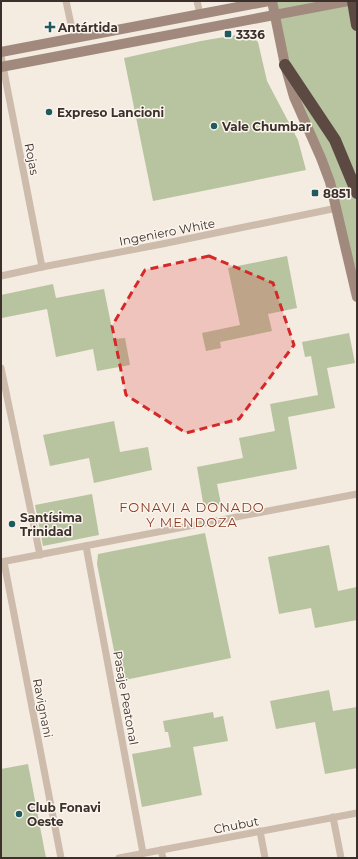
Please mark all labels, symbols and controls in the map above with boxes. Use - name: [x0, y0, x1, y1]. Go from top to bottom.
- place label: Antártida: [57, 20, 118, 35]
- marker: Antártida: [45, 22, 55, 32]
- place label: 3336: [235, 27, 265, 42]
- marker: 3336: [223, 29, 233, 39]
- place label: Expreso Lancioni: [57, 105, 164, 120]
- marker: Expreso Lancioni: [44, 107, 54, 117]
- place label: Vale Chumbar: [221, 119, 311, 134]
- marker: Vale Chumbar: [209, 121, 219, 131]
- street label: Rojas: [22, 142, 42, 176]
- place label: 8851: [323, 186, 351, 201]
- marker: 8851: [310, 188, 320, 198]
- street label: Ingeniero White: [118, 215, 216, 249]
- district label: FONAVI A DONADO Y MENDOZA: [119, 499, 265, 530]
- place label: Santísima Trinidad: [20, 510, 82, 539]
- marker: Santísima Trinidad: [7, 519, 17, 529]
- street label: Pasaje Peatonal: [110, 650, 142, 746]
- street label: Ravignani: [30, 677, 56, 739]
- place label: Club Fonavi Oeste: [27, 800, 101, 829]
- marker: Club Fonavi Oeste: [14, 809, 24, 819]
- street label: Chubut: [212, 813, 260, 837]

